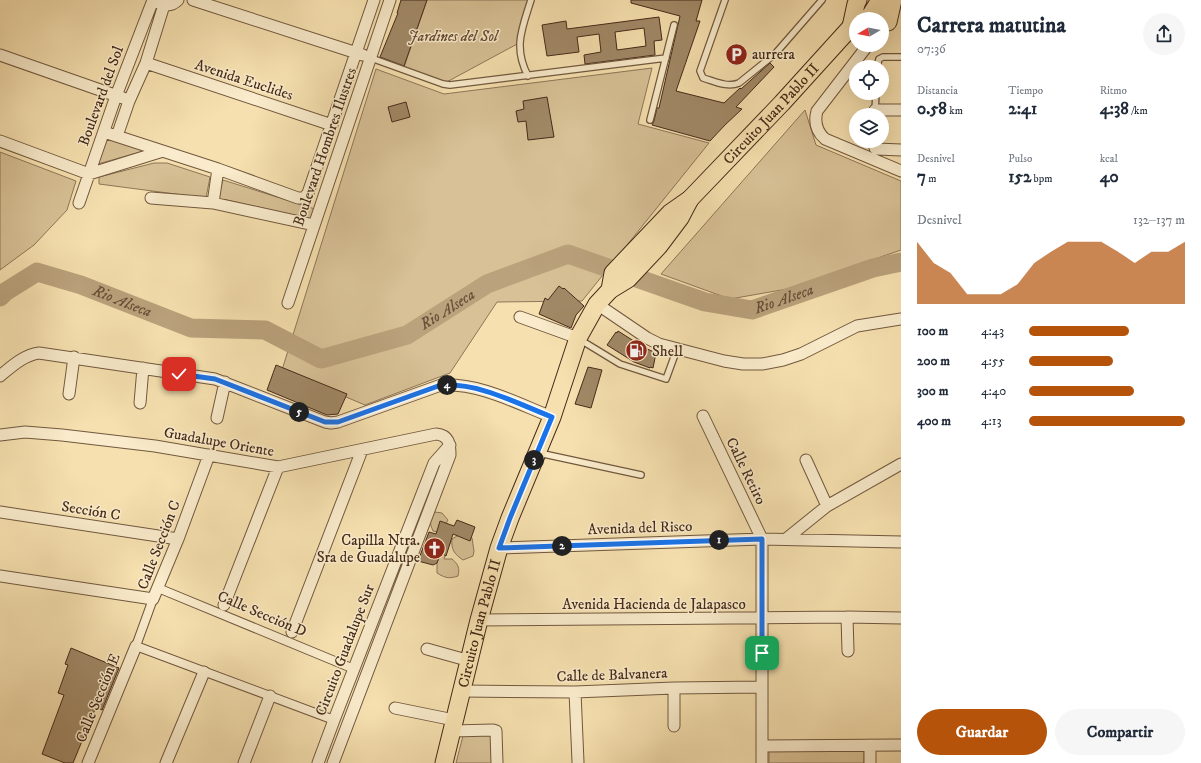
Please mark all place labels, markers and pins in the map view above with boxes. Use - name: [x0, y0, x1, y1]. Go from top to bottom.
- parking icon: aurrera: [723, 41, 749, 67]
- place label: aurrera: [752, 45, 796, 64]
- fuel station icon: Shell: [623, 338, 649, 364]
- place label: Shell: [652, 342, 683, 361]
- pin: [162, 357, 196, 391]
- pin: 4: [437, 375, 457, 395]
- pin: 5: [289, 402, 309, 422]
- pin: 3: [524, 450, 544, 470]
- pin: 1: [709, 530, 729, 550]
- place label: Capilla Ntra. Sra de Guadalupe: [317, 531, 420, 567]
- church icon: Capilla Ntra. Sra de Guadalupe: [422, 536, 448, 562]
- pin: 2: [552, 536, 572, 556]
- pin: [745, 636, 779, 670]

